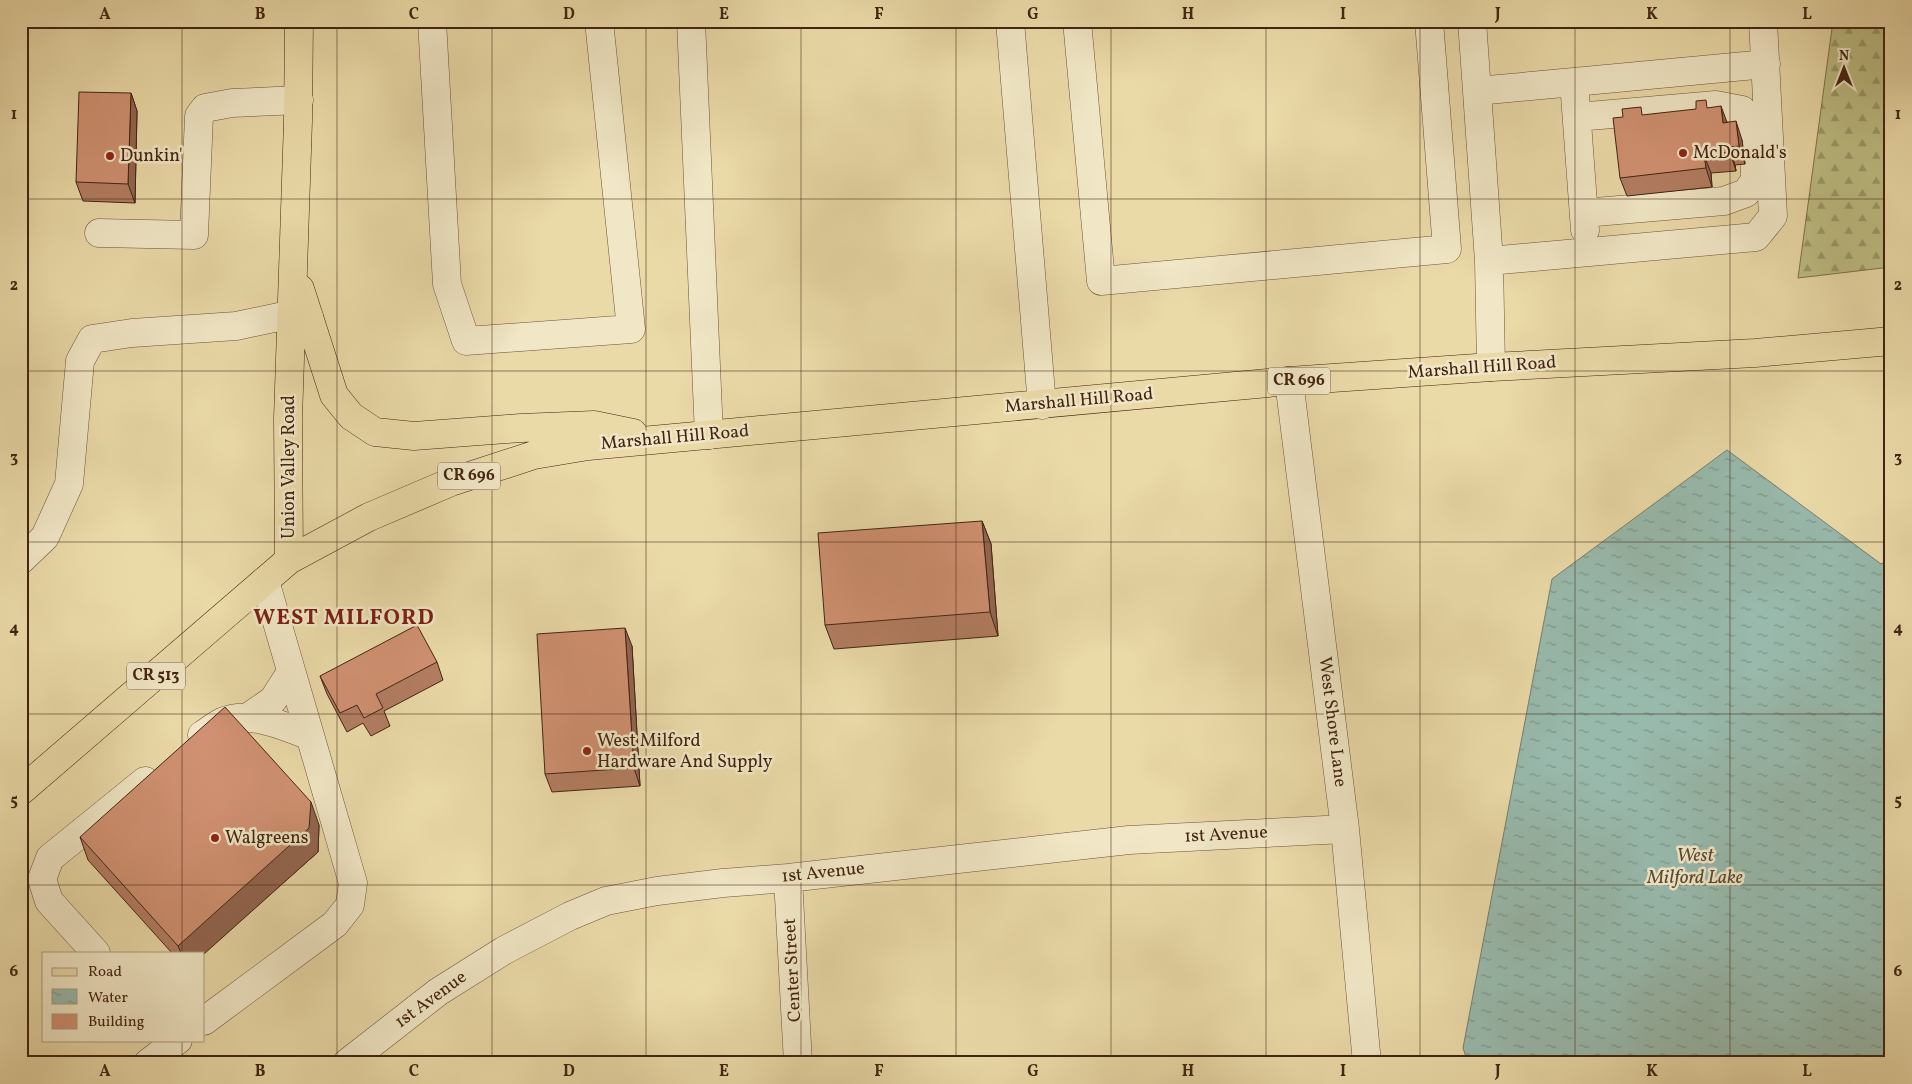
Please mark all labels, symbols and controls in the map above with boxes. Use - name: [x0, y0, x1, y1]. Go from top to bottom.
- text: A: [99, 4, 111, 26]
- text: B: [255, 4, 266, 26]
- text: C: [409, 4, 419, 26]
- text: D: [563, 4, 575, 26]
- text: E: [719, 4, 729, 26]
- text: F: [874, 4, 884, 26]
- text: G: [1027, 4, 1039, 26]
- text: H: [1182, 4, 1194, 26]
- text: I: [1340, 4, 1346, 26]
- text: J: [1494, 4, 1501, 26]
- text: K: [1646, 4, 1658, 26]
- text: L: [1802, 4, 1812, 26]
- north arrow: [1820, 42, 1870, 92]
- text: N: [1839, 47, 1849, 66]
- text: 1: [11, 104, 17, 126]
- text: 1: [1895, 104, 1901, 126]
- place label: McDonald's: [1693, 141, 1787, 166]
- place label: Dunkin': [120, 144, 183, 169]
- marker: McDonald's: [1677, 147, 1689, 159]
- marker: Dunkin': [104, 150, 116, 162]
- text: 2: [10, 275, 18, 297]
- text: 2: [1894, 275, 1902, 297]
- street label: Marshall Hill Road: [1407, 350, 1557, 386]
- road number: CR 696: [1268, 368, 1330, 394]
- street label: Marshall Hill Road: [1004, 382, 1154, 420]
- street label: Union Valley Road: [277, 395, 302, 539]
- street label: Marshall Hill Road: [600, 419, 750, 457]
- text: 3: [10, 447, 18, 469]
- text: 3: [1894, 447, 1902, 469]
- road number: CR 696: [438, 462, 500, 490]
- district label: WEST MILFORD: [253, 603, 435, 634]
- text: 4: [9, 618, 19, 640]
- text: 4: [1893, 618, 1903, 640]
- street label: West Shore Lane: [1312, 655, 1352, 789]
- road number: CR 513: [127, 662, 185, 689]
- place label: West Milford Hardware And Supply: [597, 729, 773, 775]
- marker: West Milford Hardware And Supply: [581, 745, 593, 757]
- text: 5: [10, 790, 18, 812]
- text: 5: [1894, 790, 1902, 812]
- street label: 1st Avenue: [1184, 820, 1268, 850]
- place label: Walgreens: [225, 826, 308, 851]
- marker: Walgreens: [209, 832, 221, 844]
- water label: West Milford Lake: [1646, 843, 1743, 891]
- street label: 1st Avenue: [780, 856, 866, 890]
- street label: Center Street: [778, 917, 808, 1023]
- legend: [42, 952, 205, 1042]
- text: 6: [10, 961, 19, 983]
- text: 6: [1894, 961, 1903, 983]
- text: Road: [88, 962, 122, 983]
- street label: 1st Avenue: [390, 965, 472, 1035]
- text: Water: [88, 988, 128, 1009]
- text: Building: [88, 1012, 145, 1033]
- text: A: [99, 1061, 111, 1083]
- text: B: [255, 1061, 266, 1083]
- text: C: [409, 1061, 419, 1083]
- text: D: [563, 1061, 575, 1083]
- text: E: [719, 1061, 729, 1083]
- text: F: [874, 1061, 884, 1083]
- text: G: [1027, 1061, 1039, 1083]
- text: H: [1182, 1061, 1194, 1083]
- text: I: [1340, 1061, 1346, 1083]
- text: J: [1494, 1061, 1501, 1083]
- text: K: [1646, 1061, 1658, 1083]
- text: L: [1802, 1061, 1812, 1083]

